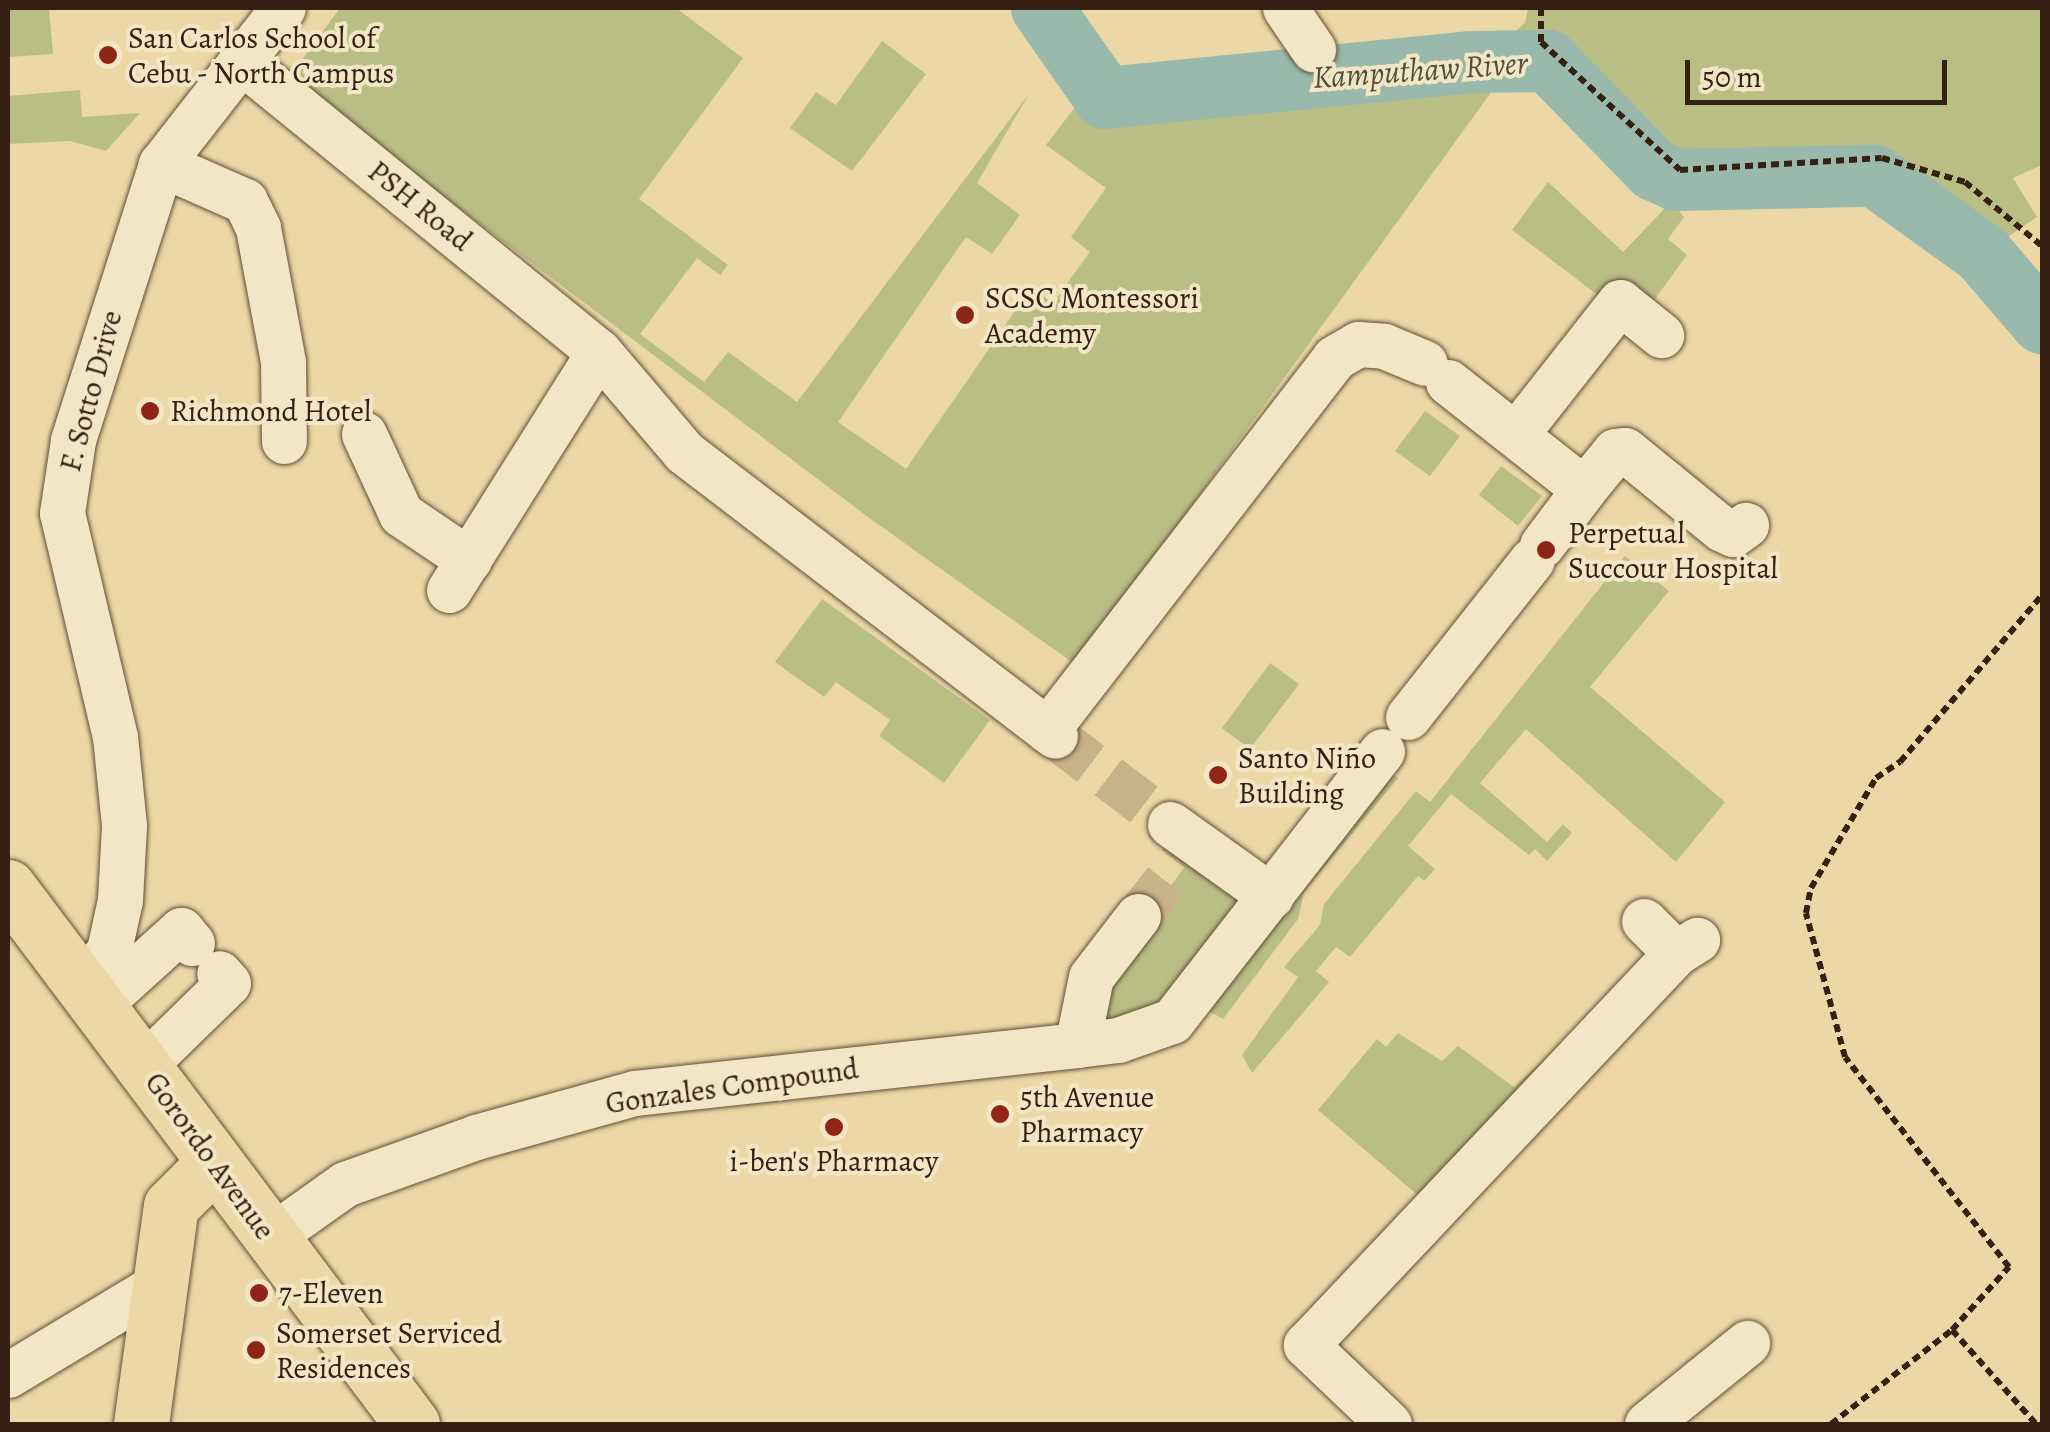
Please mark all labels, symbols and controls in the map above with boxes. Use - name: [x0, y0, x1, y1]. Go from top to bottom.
- place label: San Carlos School of Cebu - North Campus: [128, 20, 395, 90]
- scale bar: [1690, 40, 1952, 102]
- water label: Kamputhaw River: [1311, 43, 1529, 97]
- marker: San Carlos School of Cebu - North Campus: [97, 44, 119, 66]
- text: 50 m: [1702, 57, 1762, 97]
- street label: PSH Road: [361, 153, 479, 259]
- place label: SCSC Montessori Academy: [985, 280, 1199, 350]
- marker: SCSC Montessori Academy: [954, 304, 976, 326]
- street label: F. Sotto Drive: [52, 306, 130, 476]
- place label: Richmond Hotel: [170, 393, 371, 429]
- marker: Richmond Hotel: [139, 400, 161, 422]
- place label: Perpetual Succour Hospital: [1568, 515, 1778, 586]
- marker: Perpetual Succour Hospital: [1533, 537, 1559, 563]
- place label: Santo Niño Building: [1238, 740, 1376, 810]
- marker: Santo Niño Building: [1207, 764, 1229, 786]
- street label: Gonzales Compound: [603, 1050, 861, 1122]
- street label: Gorordo Avenue: [137, 1065, 283, 1247]
- place label: 5th Avenue Pharmacy: [1020, 1079, 1154, 1150]
- marker: 5th Avenue Pharmacy: [989, 1103, 1011, 1125]
- marker: i-ben's Pharmacy: [823, 1116, 845, 1138]
- place label: i-ben's Pharmacy: [730, 1143, 938, 1179]
- place label: 7-Eleven: [279, 1275, 383, 1311]
- marker: 7-Eleven: [248, 1282, 270, 1304]
- place label: Somerset Serviced Residences: [276, 1315, 502, 1386]
- marker: Somerset Serviced Residences: [245, 1339, 267, 1361]

